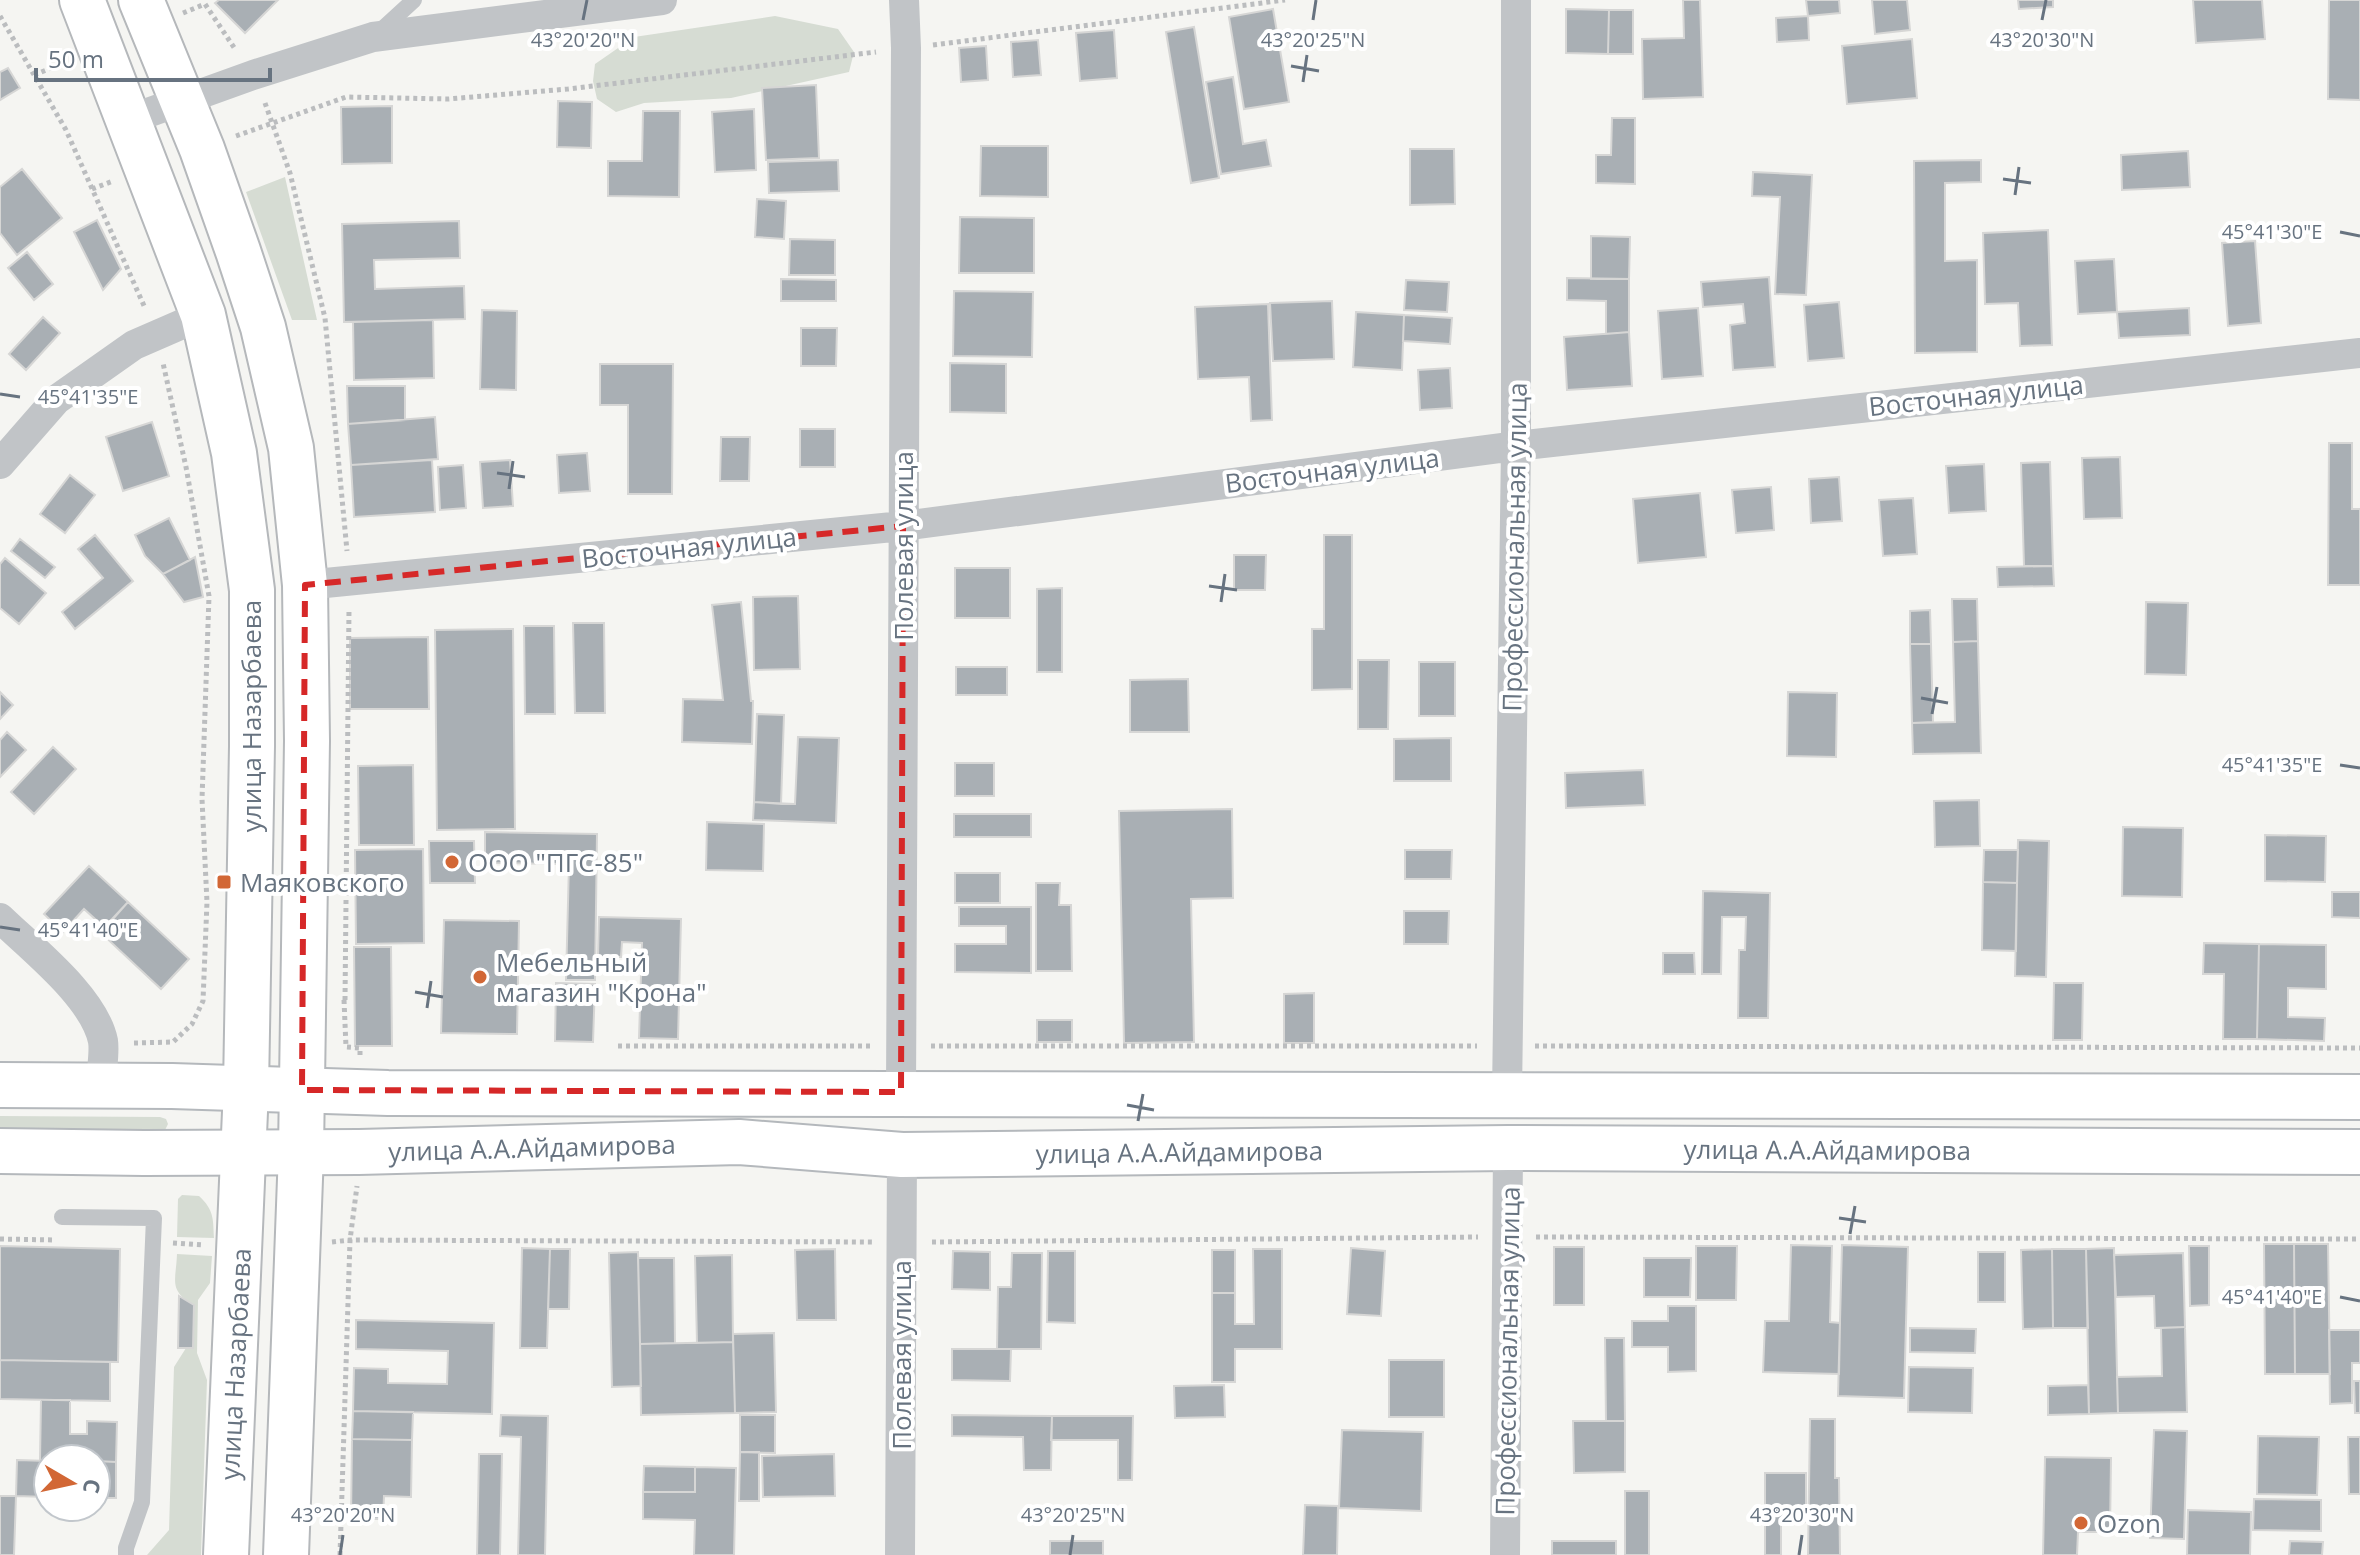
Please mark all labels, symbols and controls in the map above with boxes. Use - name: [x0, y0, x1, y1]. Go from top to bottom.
- text: 43°20'20"N: [531, 26, 635, 53]
- text: 43°20'25"N: [1261, 26, 1365, 53]
- text: 43°20'30"N: [1990, 26, 2094, 53]
- scale bar: [36, 32, 270, 82]
- text: 50 m: [48, 42, 104, 75]
- text: 45°41'30"E: [2222, 218, 2322, 245]
- street label: Восточная улица: [1867, 366, 2085, 424]
- street label: Профессиональная улица: [1493, 382, 1535, 712]
- text: 45°41'35"E: [38, 383, 138, 410]
- street label: Восточная улица: [1223, 439, 1441, 501]
- street label: Полевая улица: [885, 451, 921, 641]
- street label: Восточная улица: [580, 518, 798, 576]
- street label: улица Назарбаева: [233, 600, 269, 832]
- text: 45°41'35"E: [2222, 751, 2322, 778]
- place label: ООО "ПГС-85": [468, 844, 643, 880]
- marker: ООО "ПГС-85": [443, 853, 461, 871]
- place label: Маяковского: [240, 864, 405, 900]
- marker: Маяковского: [215, 873, 233, 891]
- text: 45°41'40"E: [38, 916, 138, 943]
- place label: Мебельный магазин "Крона": [496, 944, 707, 1010]
- marker: Мебельный магазин "Крона": [471, 968, 489, 986]
- street label: улица А.А.Айдамирова: [388, 1126, 676, 1169]
- street label: улица А.А.Айдамирова: [1683, 1131, 1971, 1168]
- street label: улица А.А.Айдамирова: [1035, 1132, 1323, 1171]
- street label: Профессиональная улица: [1486, 1186, 1528, 1516]
- street label: улица Назарбаева: [211, 1247, 259, 1481]
- street label: Полевая улица: [883, 1260, 919, 1450]
- text: 45°41'40"E: [2222, 1283, 2322, 1310]
- north arrow: [32, 1443, 112, 1523]
- text: С: [77, 1477, 109, 1496]
- text: 43°20'20"N: [291, 1501, 395, 1528]
- text: 43°20'25"N: [1021, 1501, 1125, 1528]
- text: 43°20'30"N: [1750, 1501, 1854, 1528]
- place label: Ozon: [2097, 1505, 2161, 1541]
- marker: Ozon: [2072, 1514, 2090, 1532]

